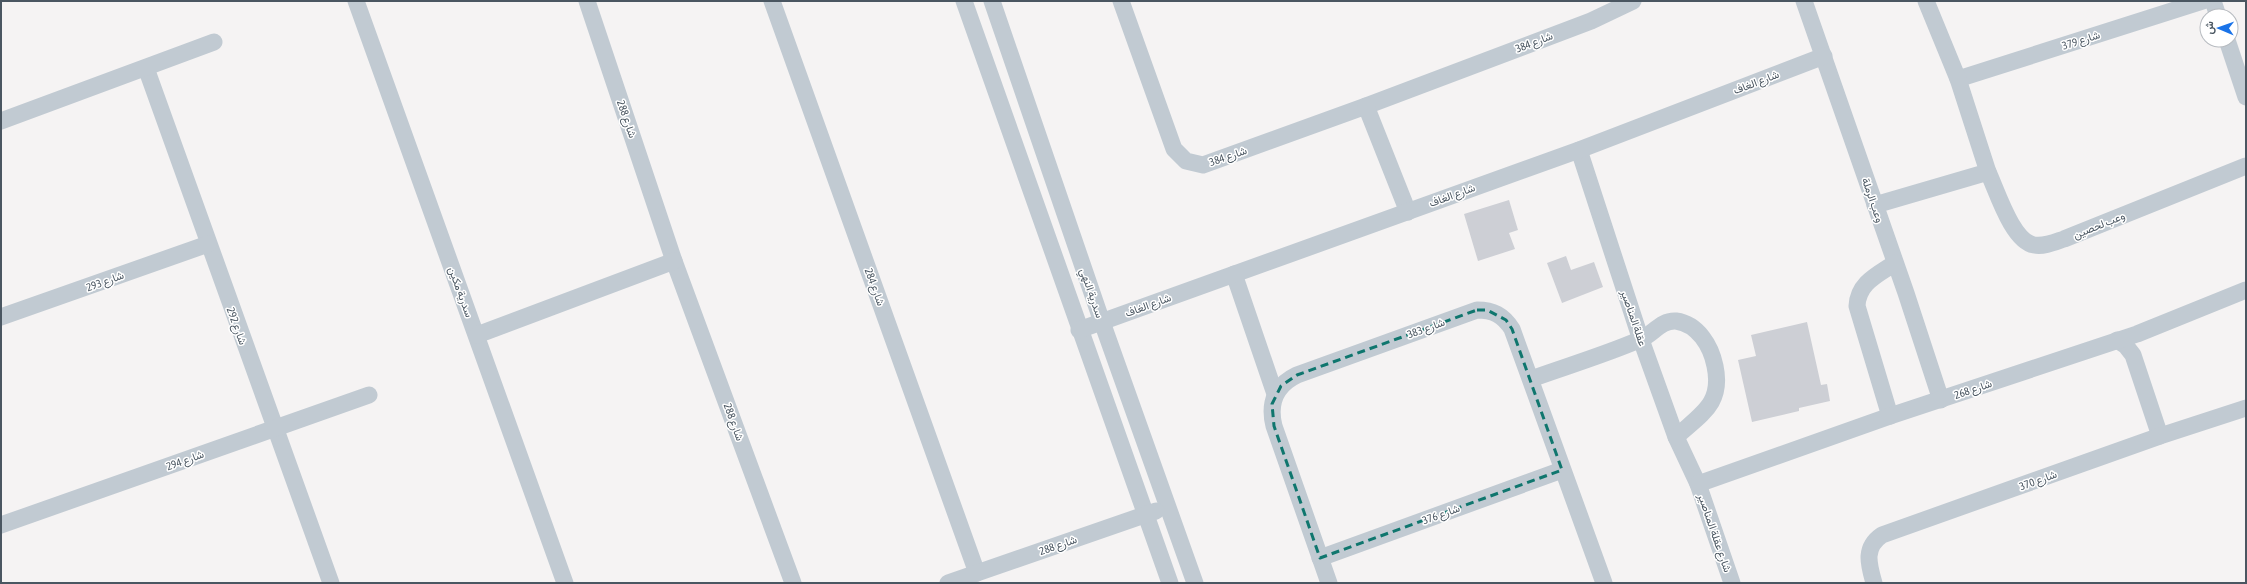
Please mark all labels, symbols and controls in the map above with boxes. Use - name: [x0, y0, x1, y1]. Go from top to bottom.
- north arrow: [2199, 8, 2239, 48]
- text: ش: [2203, 21, 2216, 35]
- street label: شارع 379: [2061, 28, 2102, 54]
- street label: شارع 384: [1514, 29, 1555, 56]
- street label: شارع الغاف: [1731, 68, 1782, 98]
- street label: شارع 288: [613, 99, 639, 140]
- street label: شارع 384: [1208, 144, 1249, 170]
- street label: وعب الرملة: [1859, 176, 1886, 224]
- street label: شارع الغاف: [1427, 181, 1478, 211]
- street label: وعب لحصين: [2071, 209, 2127, 242]
- street label: سدرية مكين: [445, 265, 476, 319]
- street label: شارع 284: [861, 267, 887, 308]
- street label: سدرية النهي: [1074, 267, 1106, 321]
- street label: شارع 293: [85, 269, 126, 295]
- street label: عقلة المناصير: [1618, 288, 1649, 348]
- street label: شارع الغاف: [1123, 291, 1174, 321]
- street label: شارع 292: [223, 306, 249, 347]
- street label: شارع 383: [1406, 316, 1447, 342]
- street label: شارع 268: [1953, 377, 1994, 403]
- street label: شارع 288: [720, 402, 746, 443]
- street label: شارع 294: [165, 448, 206, 474]
- street label: شارع 370: [2018, 468, 2059, 494]
- street label: شارع عقلة المناصير: [1694, 491, 1734, 575]
- street label: شارع 376: [1421, 502, 1462, 528]
- street label: شارع 288: [1038, 533, 1079, 559]

